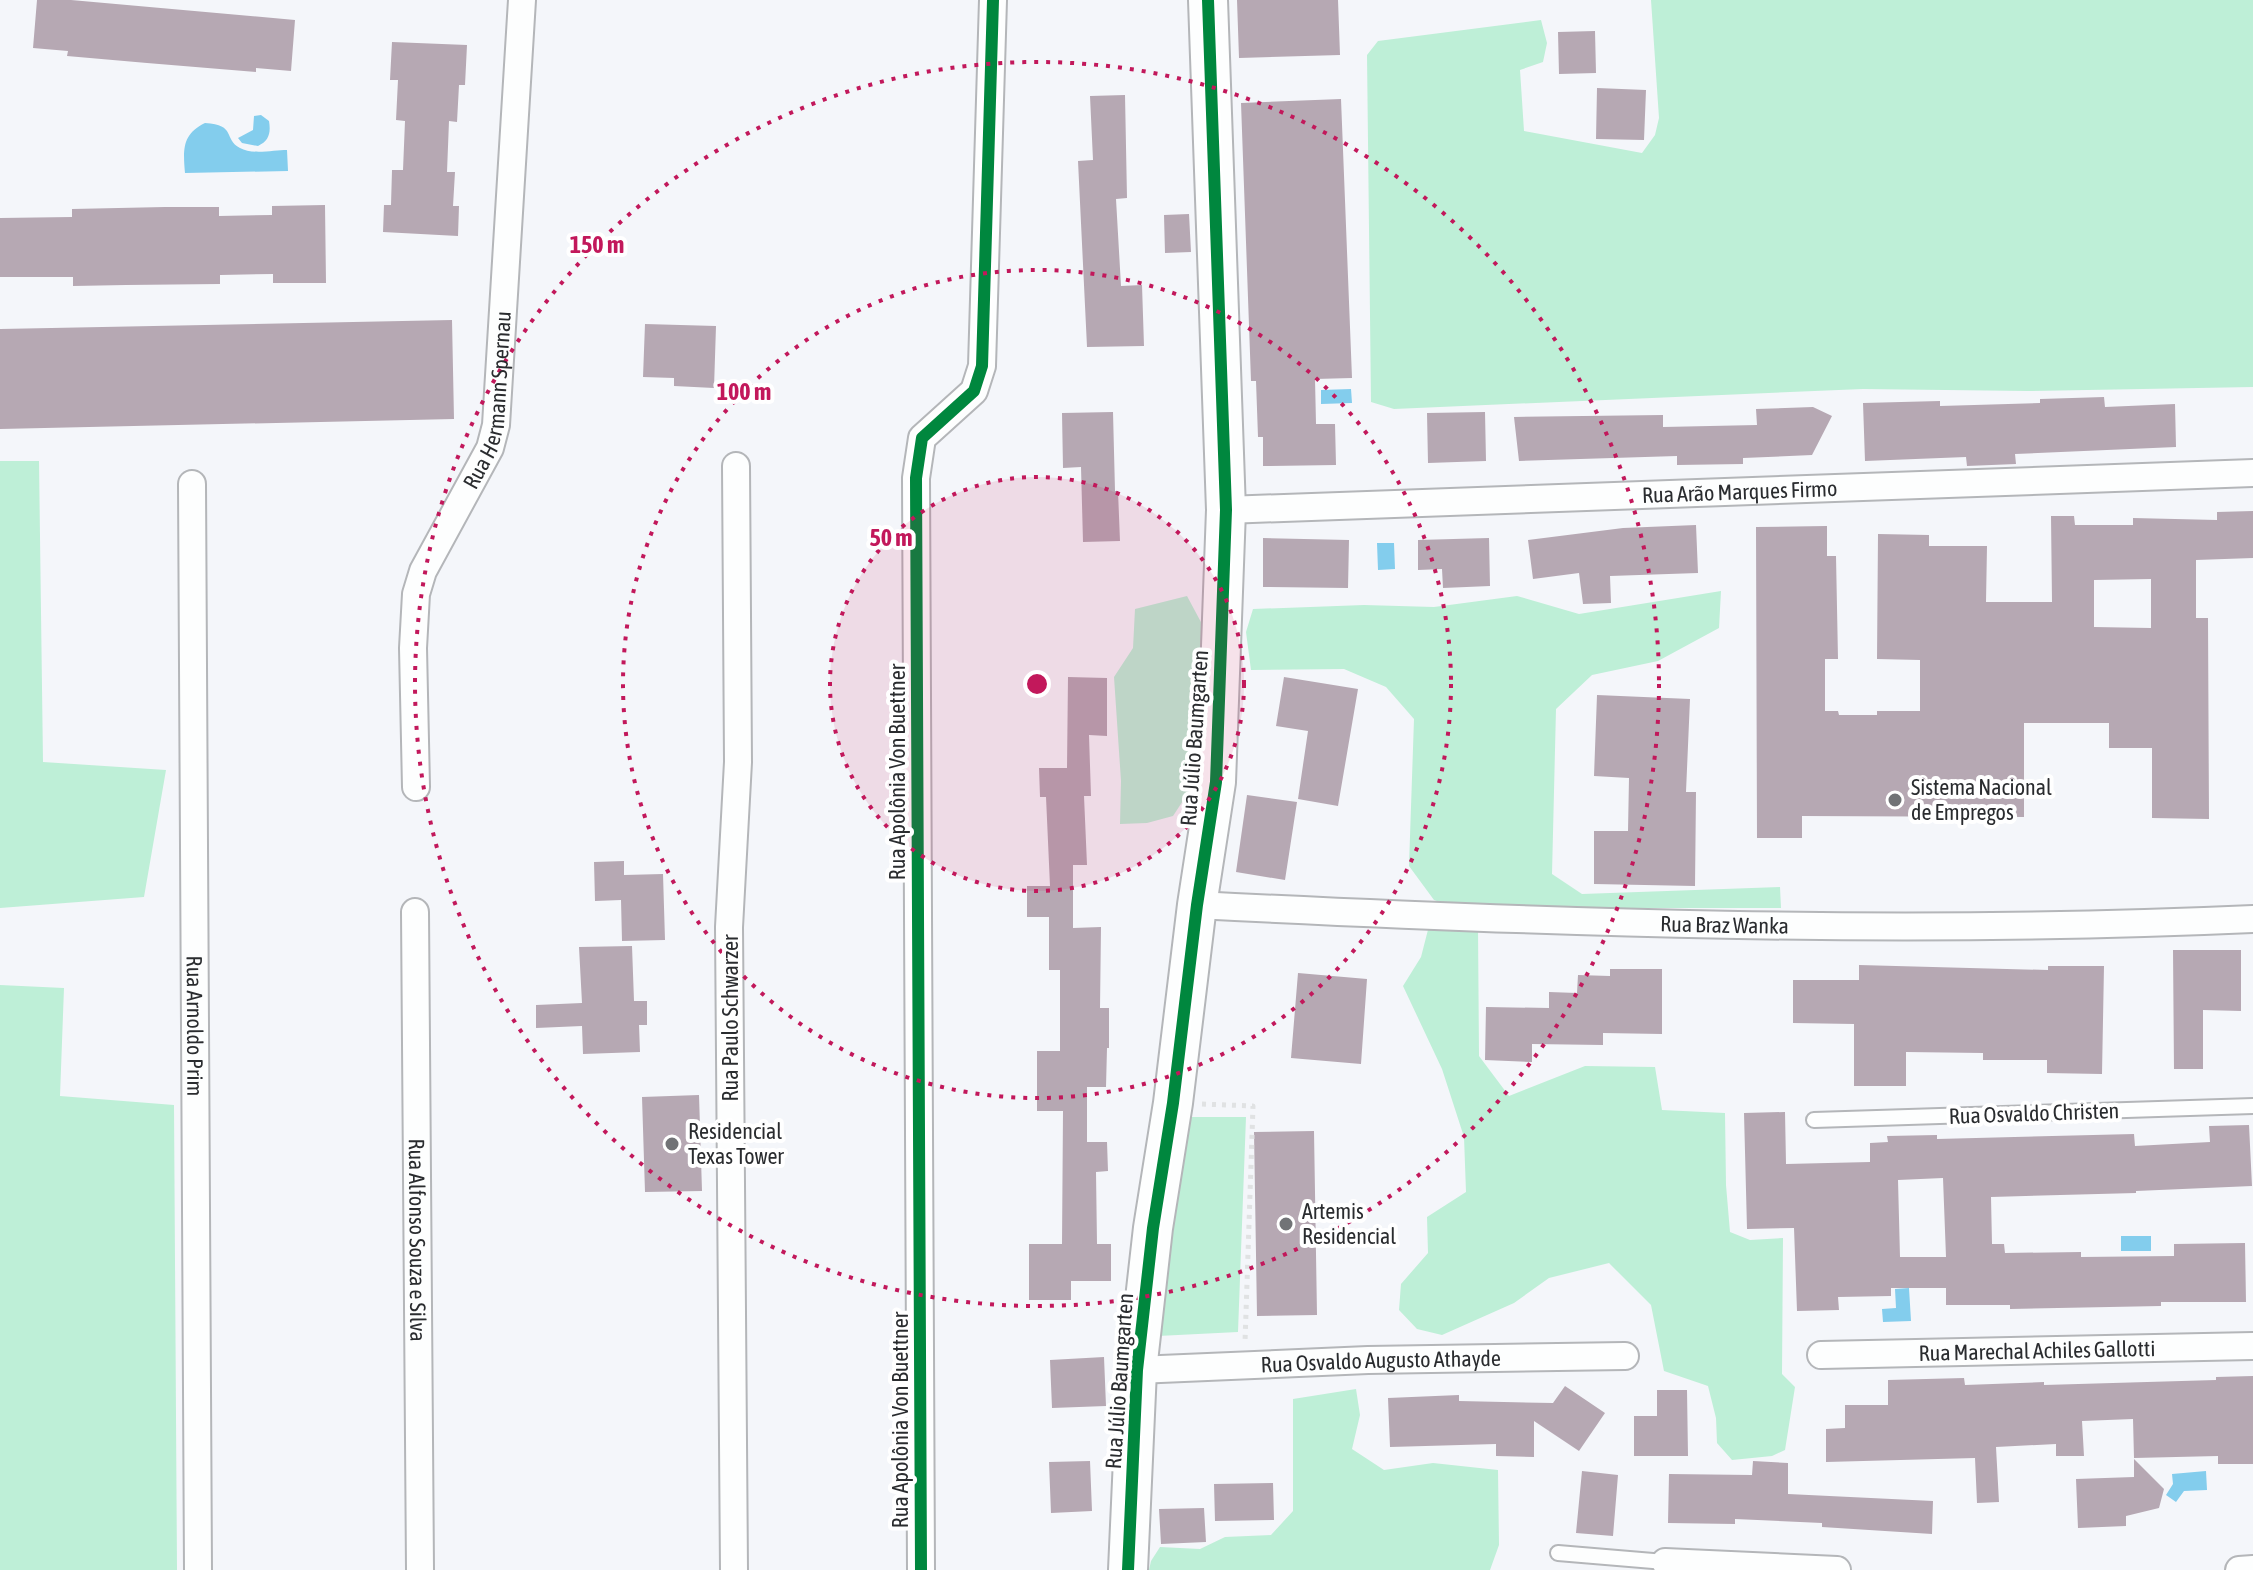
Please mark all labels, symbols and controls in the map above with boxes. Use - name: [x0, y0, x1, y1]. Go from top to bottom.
- text: 150 m: [570, 231, 624, 258]
- street label: Rua Hermann Spernau: [457, 310, 516, 493]
- text: 100 m: [717, 378, 771, 405]
- street label: Rua Arão Marques Firmo: [1642, 475, 1838, 508]
- text: 50 m: [869, 524, 913, 551]
- street label: Rua Júlio Baumgarten: [1175, 649, 1213, 827]
- street label: Rua Apolônia Von Buettner: [884, 663, 910, 880]
- centre of rings: [1023, 670, 1051, 698]
- place label: Sistema Nacional de Empregos: [1911, 774, 2052, 825]
- marker: Sistema Nacional de Empregos: [1886, 791, 1904, 809]
- street label: Rua Braz Wanka: [1660, 910, 1789, 939]
- street label: Rua Paulo Schwarzer: [717, 934, 743, 1101]
- street label: Rua Arnoldo Prim: [182, 956, 208, 1096]
- street label: Rua Osvaldo Christen: [1948, 1097, 2120, 1129]
- place label: Residencial Texas Tower: [688, 1118, 784, 1169]
- marker: Residencial Texas Tower: [663, 1135, 681, 1153]
- street label: Rua Alfonso Souza e Silva: [404, 1138, 431, 1342]
- place label: Artemis Residencial: [1302, 1198, 1396, 1249]
- marker: Artemis Residencial: [1277, 1215, 1295, 1233]
- street label: Rua Júlio Baumgarten: [1100, 1292, 1138, 1470]
- street label: Rua Apolônia Von Buettner: [887, 1311, 913, 1528]
- street label: Rua Marechal Achiles Gallotti: [1918, 1335, 2156, 1366]
- street label: Rua Osvaldo Augusto Athayde: [1260, 1345, 1501, 1378]

